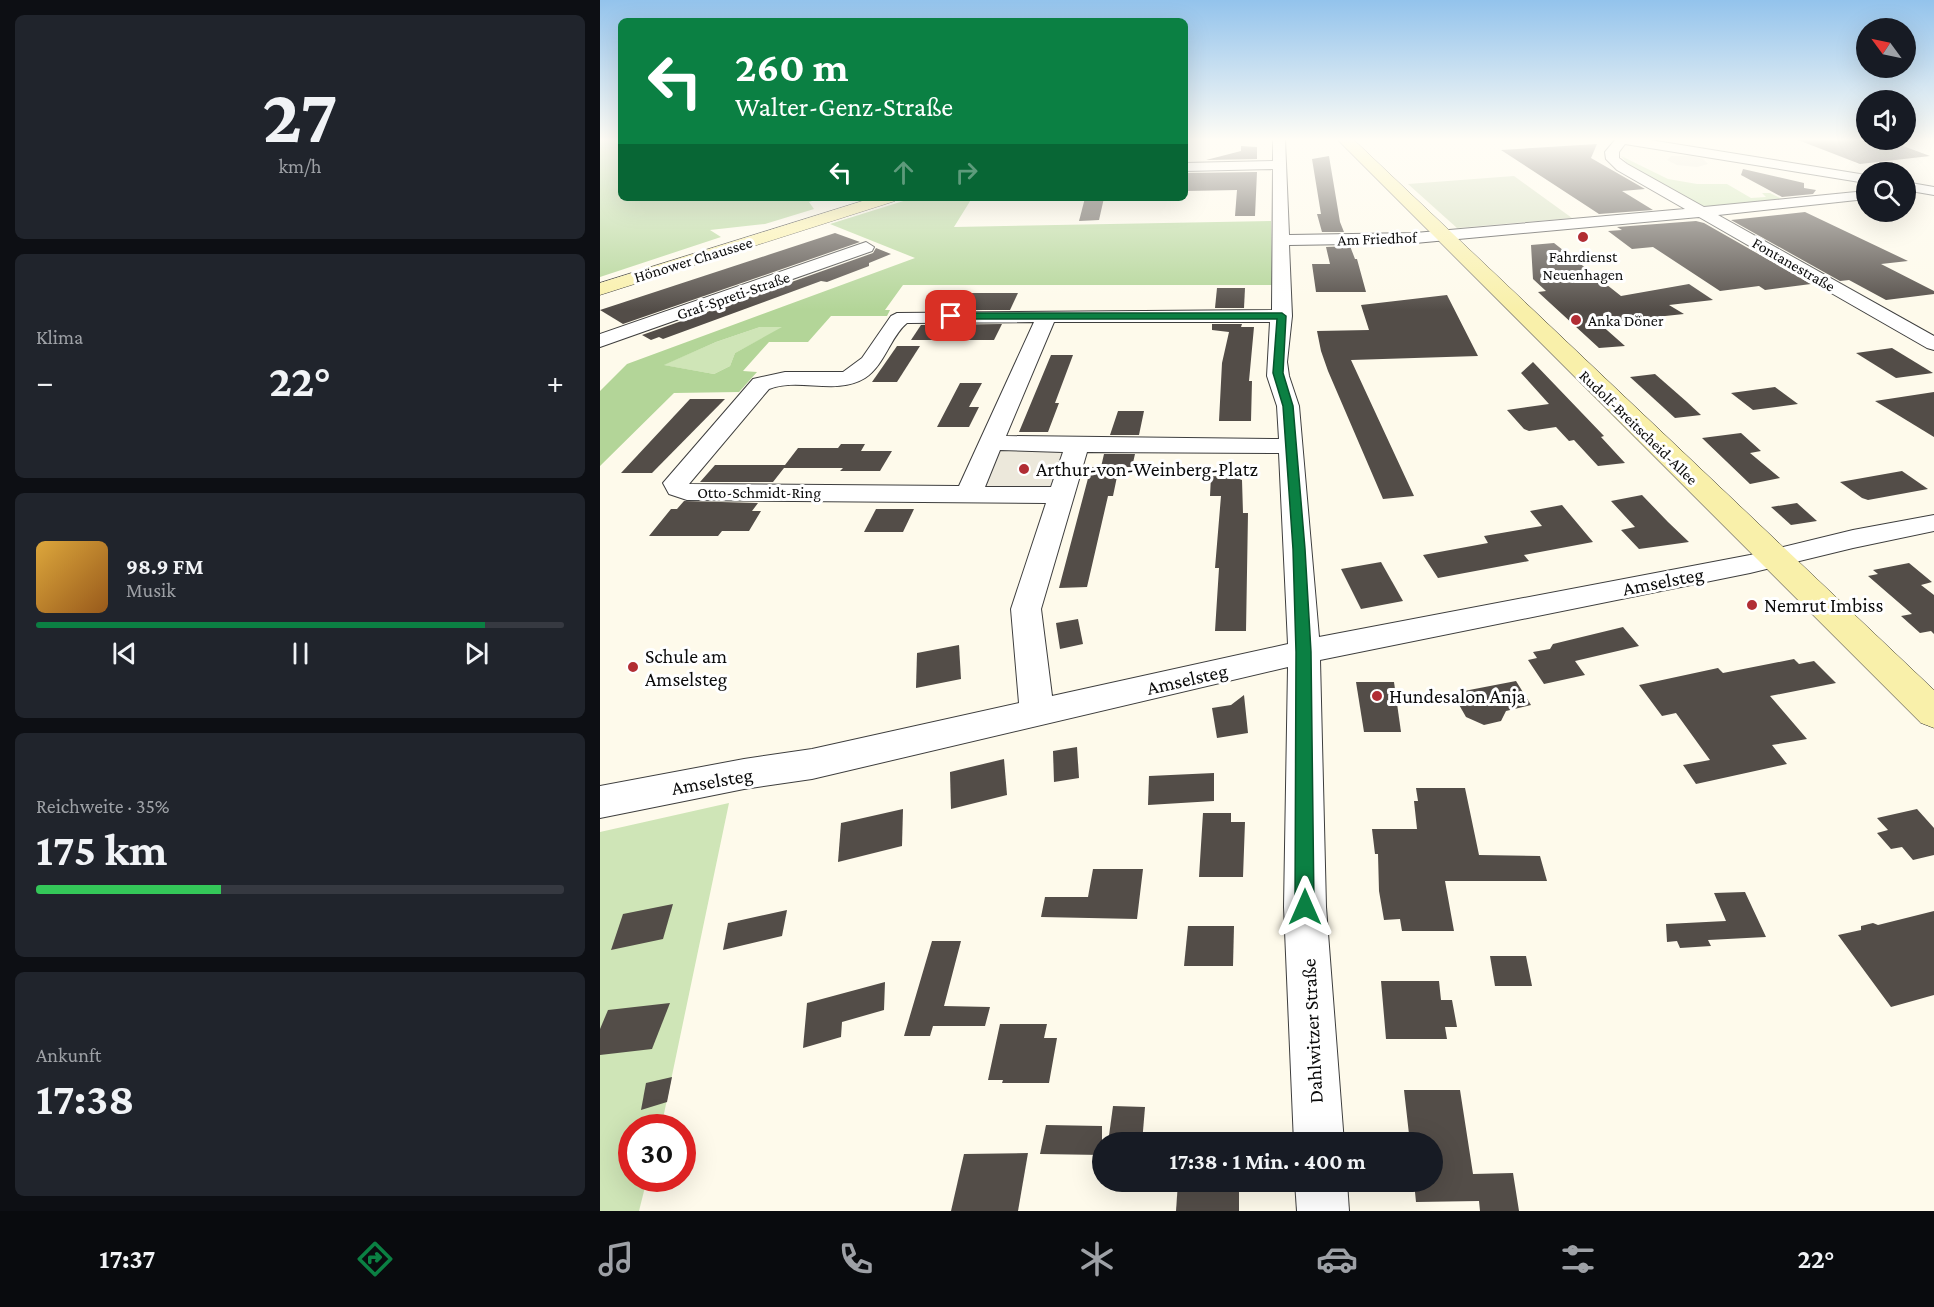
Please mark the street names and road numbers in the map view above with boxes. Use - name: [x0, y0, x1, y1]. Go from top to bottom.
- street label: Am Friedhof: [1337, 229, 1418, 248]
- street label: Hönower Chaussee: [632, 233, 754, 286]
- street label: Fontanestraße: [1749, 234, 1838, 295]
- street label: Graf-Spreti-Straße: [674, 268, 792, 324]
- street label: Rudolf-Breitscheid-Allee: [1576, 367, 1701, 488]
- street label: Otto-Schmidt-Ring: [697, 484, 821, 502]
- street label: Amselsteg: [1621, 562, 1706, 601]
- street label: Amselsteg: [1145, 659, 1230, 700]
- street label: Amselsteg: [670, 763, 755, 800]
- street label: Dahlwitzer Straße: [1297, 958, 1327, 1104]

